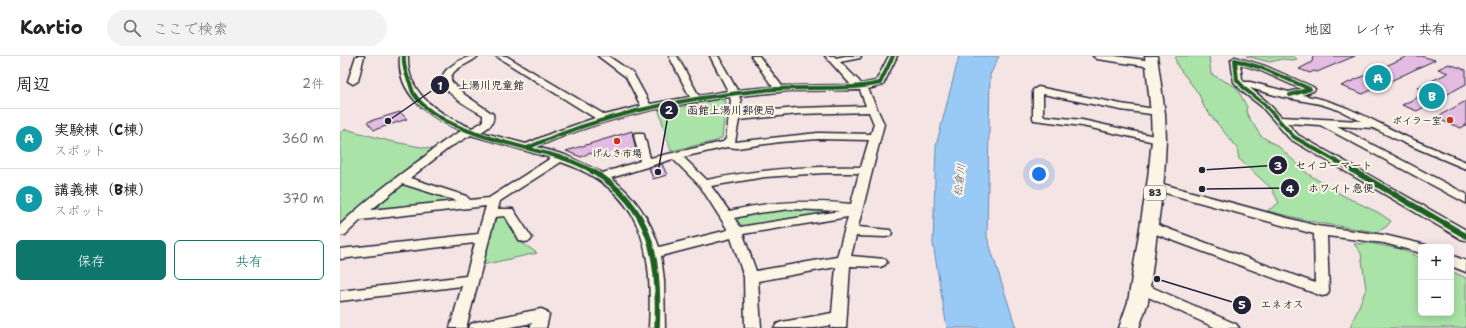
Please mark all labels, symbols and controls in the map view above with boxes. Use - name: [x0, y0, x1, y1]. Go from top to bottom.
- search box: [107, 10, 387, 46]
- text: Kartio: [20, 15, 83, 40]
- icon: search: [121, 17, 143, 39]
- text: ここで検索: [153, 19, 228, 39]
- text: 地図: [1305, 20, 1333, 38]
- text: レイヤ: [1355, 20, 1396, 38]
- text: 共有: [1418, 20, 1446, 38]
- pin: A: [1365, 63, 1391, 93]
- text: 周辺: [16, 73, 50, 95]
- callout: 上湯川児童館: [430, 74, 532, 97]
- text: 2件: [302, 75, 324, 92]
- text: 1: [437, 78, 443, 94]
- text: 上湯川児童館: [458, 78, 524, 93]
- pin: B: [1419, 81, 1445, 111]
- callout: 函館上湯川郵便局: [659, 98, 783, 121]
- text: 2: [665, 102, 674, 118]
- text: 函館上湯川郵便局: [687, 103, 775, 118]
- place label: ボイラー室: [1392, 114, 1442, 127]
- marker: ボイラー室: [1445, 115, 1455, 125]
- text: 実験棟（C棟）: [54, 120, 153, 140]
- text: A: [24, 130, 34, 147]
- text: 360 m: [282, 130, 324, 147]
- marker: げんき市場: [612, 136, 622, 146]
- text: スポット: [54, 142, 106, 159]
- place label: げんき市場: [592, 147, 642, 160]
- callout: セイコーマート: [1268, 154, 1381, 177]
- text: 3: [1274, 158, 1282, 174]
- text: セイコーマート: [1295, 158, 1373, 173]
- water label: 松倉川: [950, 163, 969, 197]
- your location: [1029, 164, 1049, 184]
- callout: ホワイト急便: [1280, 177, 1382, 200]
- text: 講義棟（B棟）: [54, 180, 153, 200]
- text: 4: [1286, 181, 1295, 197]
- text: ホワイト急便: [1308, 181, 1374, 196]
- road number: 83: [1144, 186, 1166, 200]
- text: B: [25, 190, 33, 207]
- text: 370 m: [282, 190, 324, 207]
- text: スポット: [54, 202, 106, 219]
- button: 保存: [16, 240, 166, 280]
- button: 共有: [174, 240, 324, 280]
- map controls: [1418, 244, 1454, 316]
- button: +: [1418, 244, 1454, 280]
- button: −: [1418, 280, 1454, 316]
- callout: エネオス: [1232, 293, 1312, 316]
- text: 5: [1238, 297, 1246, 313]
- text: エネオス: [1260, 297, 1304, 312]

